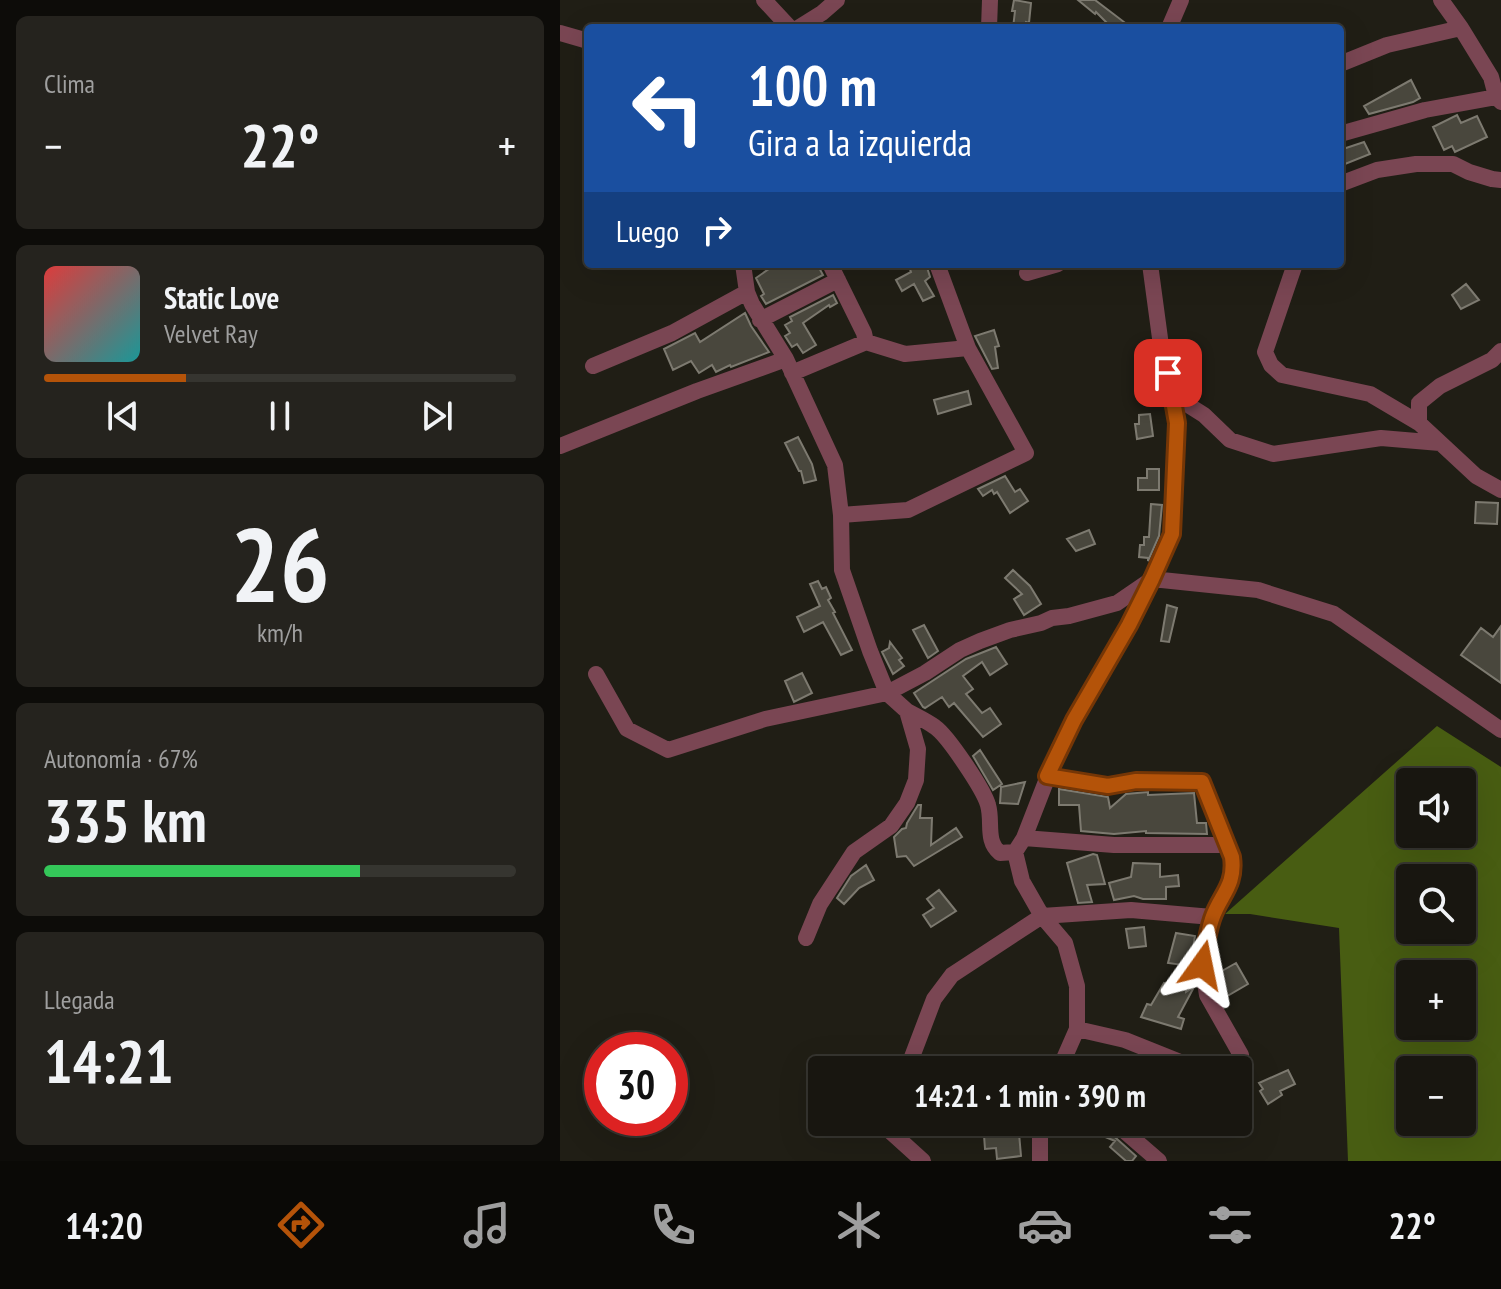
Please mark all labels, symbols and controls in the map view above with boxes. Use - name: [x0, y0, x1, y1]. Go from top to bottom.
- text: 100 m: [748, 49, 877, 121]
- icon: left: [616, 56, 720, 160]
- text: Clima: [44, 67, 95, 100]
- text: 22°: [240, 106, 320, 184]
- text: −: [44, 117, 62, 174]
- text: +: [498, 117, 516, 174]
- text: Gira a la izquierda: [748, 119, 972, 166]
- icon: right: [695, 208, 739, 252]
- text: Luego: [616, 211, 679, 250]
- text: Static Love: [164, 278, 279, 317]
- text: Velvet Ray: [164, 317, 258, 350]
- pin: [1134, 339, 1202, 407]
- icon: arrive: [1146, 351, 1190, 395]
- icon: previous: [101, 394, 145, 438]
- icon: pause: [258, 394, 302, 438]
- icon: next: [415, 394, 459, 438]
- text: 26: [230, 496, 330, 631]
- text: km/h: [257, 616, 303, 649]
- text: Autonomía · 67%: [44, 742, 198, 775]
- map controls: [1396, 768, 1476, 1136]
- button: sound: [1396, 768, 1476, 848]
- text: 335 km: [44, 781, 207, 859]
- button: search: [1396, 864, 1476, 944]
- position arrow: [1160, 923, 1244, 1007]
- button: +: [1396, 960, 1476, 1040]
- text: Llegada: [44, 983, 115, 1016]
- text: 14:21: [44, 1022, 174, 1100]
- speed limit sign: 30: [584, 1032, 688, 1136]
- button: −: [1396, 1056, 1476, 1136]
- text: 14:21 · 1 min · 390 m: [914, 1076, 1146, 1115]
- icon: directions: [273, 1197, 329, 1253]
- icon: music: [459, 1197, 515, 1253]
- icon: phone: [645, 1197, 701, 1253]
- icon: climate: [831, 1197, 887, 1253]
- icon: car: [1017, 1197, 1073, 1253]
- icon: filters: [1202, 1197, 1258, 1253]
- text: 14:20: [65, 1202, 143, 1249]
- text: 22°: [1388, 1202, 1436, 1249]

